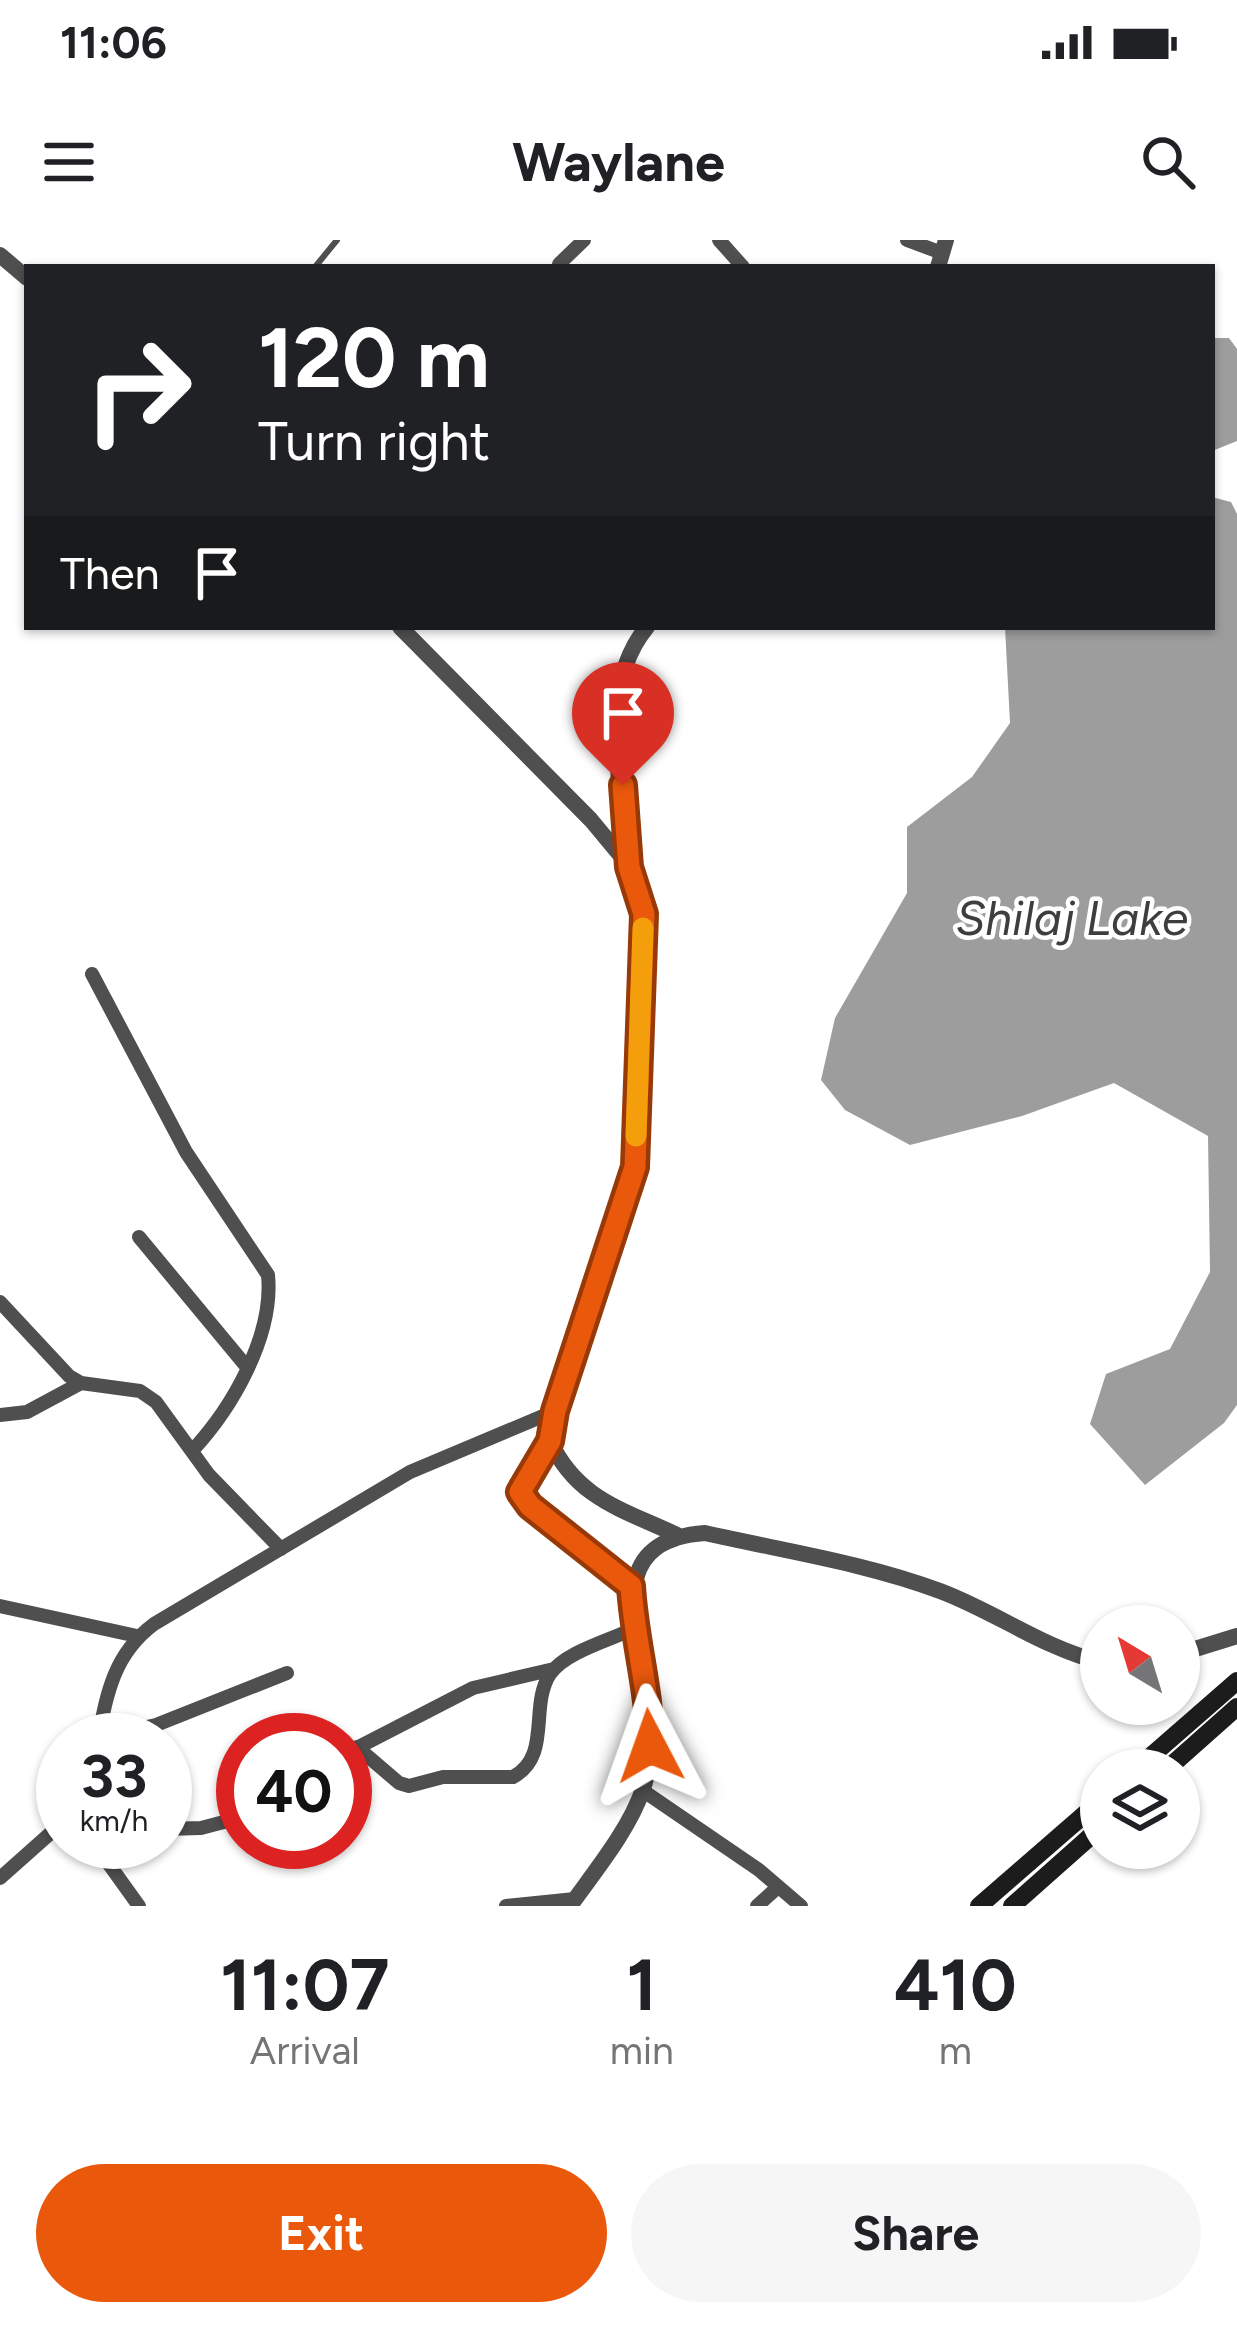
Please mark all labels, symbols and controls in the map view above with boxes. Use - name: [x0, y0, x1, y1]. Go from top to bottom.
- text: 11:06: [60, 15, 167, 69]
- icon: menu: [36, 129, 102, 195]
- icon: search: [1135, 129, 1201, 195]
- text: Waylane: [512, 130, 725, 195]
- text: 120 m: [258, 307, 490, 408]
- icon: right: [60, 312, 216, 468]
- text: Turn right: [258, 409, 490, 474]
- icon: arrive: [184, 540, 250, 606]
- text: Then: [60, 546, 160, 600]
- pin: [572, 662, 674, 785]
- icon: arrive: [590, 680, 656, 746]
- water label: Shilaj Lake: [956, 889, 1188, 947]
- north arrow: [1080, 1605, 1200, 1725]
- map controls: [1080, 1605, 1200, 1869]
- position arrow: [587, 1683, 713, 1809]
- speed limit sign: 40: [216, 1713, 372, 1869]
- text: 33: [81, 1740, 147, 1812]
- button: layers: [1080, 1749, 1200, 1869]
- text: km/h: [80, 1802, 148, 1839]
- text: 11:07: [220, 1942, 389, 2028]
- text: 1: [627, 1942, 657, 2028]
- text: 410: [894, 1942, 1017, 2028]
- text: Arrival: [250, 2027, 360, 2074]
- text: min: [610, 2027, 674, 2074]
- text: m: [939, 2027, 972, 2074]
- button: Exit: [36, 2164, 607, 2302]
- button: Share: [631, 2164, 1201, 2302]

